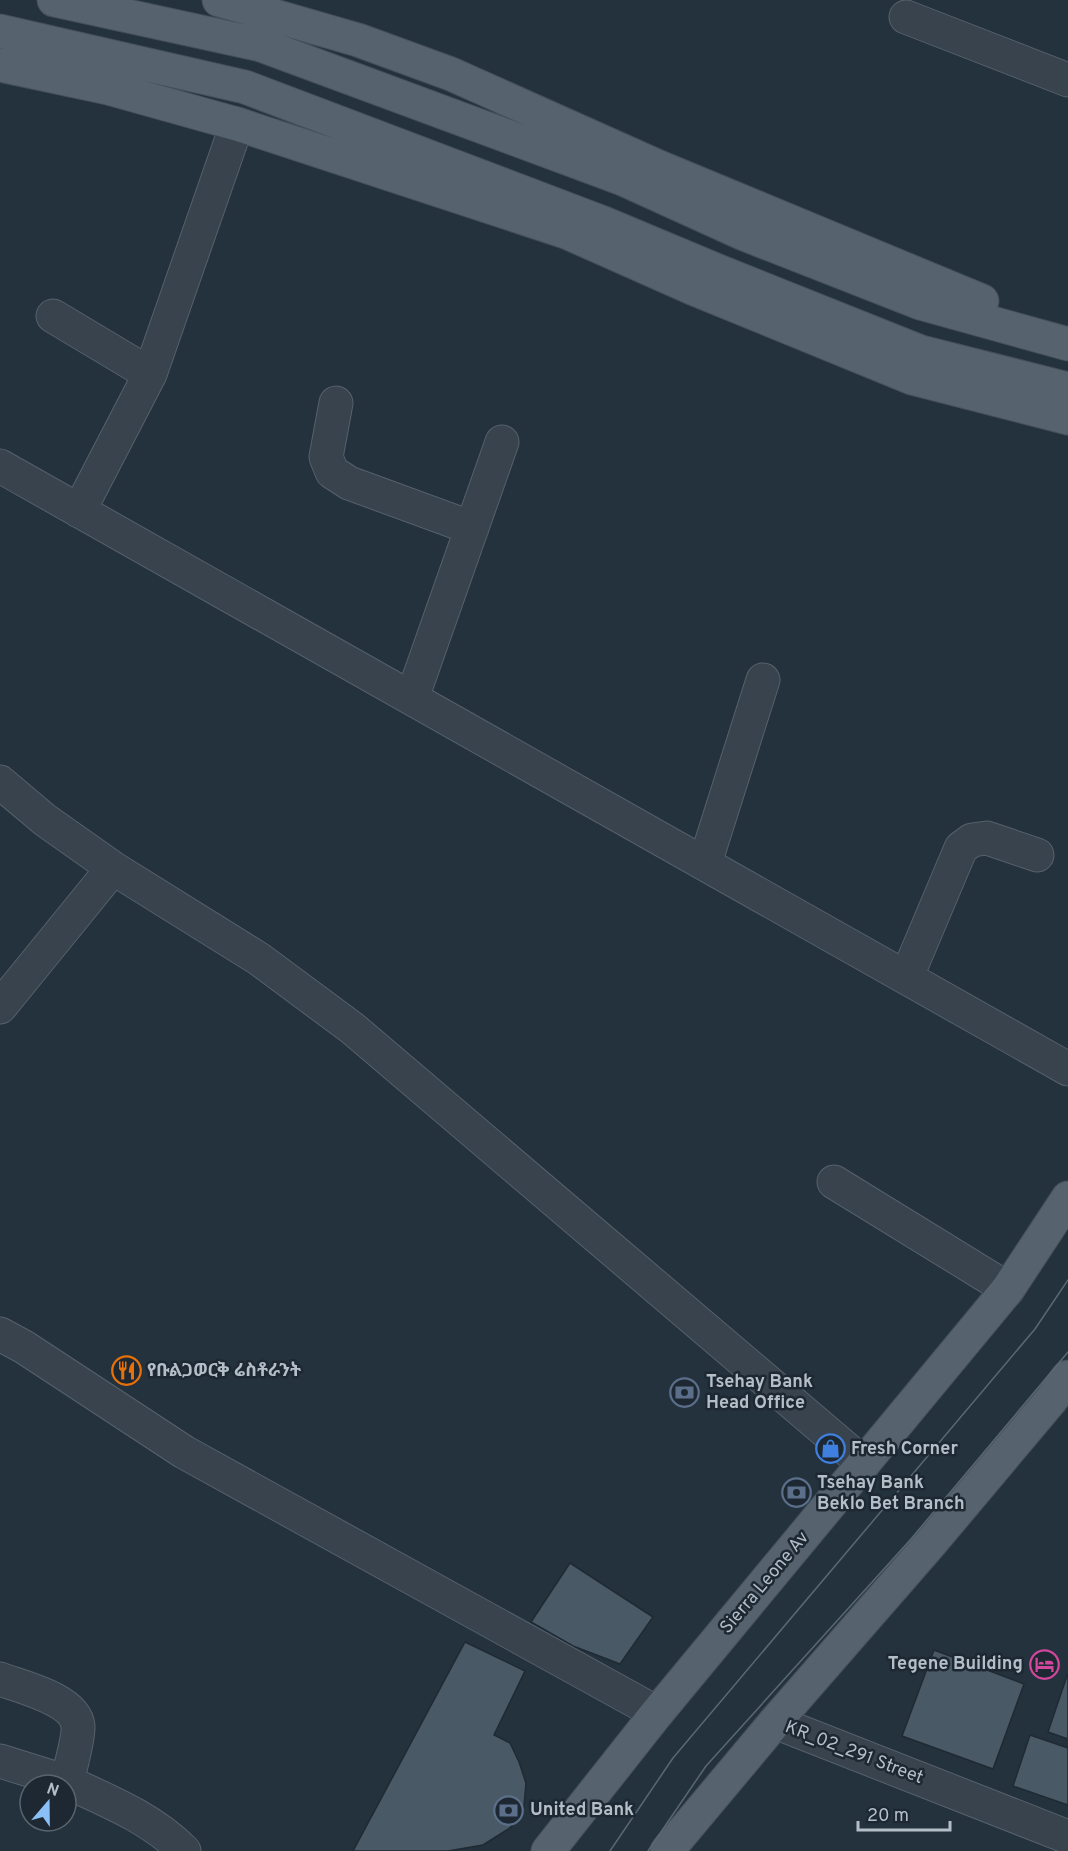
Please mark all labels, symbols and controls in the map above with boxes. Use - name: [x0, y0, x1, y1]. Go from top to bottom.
- restaurant icon: የቡልጋወርቅ ሬስቶራንት: [110, 1355, 142, 1387]
- place label: የቡልጋወርቅ ሬስቶራንት: [147, 1360, 301, 1383]
- place label: Tsehay Bank Head Office: [706, 1371, 813, 1415]
- bank icon: Tsehay Bank Head Office: [669, 1376, 701, 1408]
- shop icon: Fresh Corner: [814, 1433, 846, 1465]
- place label: Fresh Corner: [851, 1438, 958, 1461]
- place label: Tsehay Bank Beklo Bet Branch: [817, 1472, 965, 1516]
- bank icon: Tsehay Bank Beklo Bet Branch: [780, 1477, 812, 1509]
- street label: Sierra Leone Av: [715, 1527, 815, 1639]
- hotel icon: Tegene Building: [1028, 1648, 1060, 1680]
- place label: Tegene Building: [888, 1653, 1023, 1676]
- street label: KR_02_291 Street: [782, 1716, 926, 1790]
- north arrow: [18, 1773, 78, 1833]
- text: N: [44, 1779, 61, 1802]
- bank icon: United Bank: [493, 1794, 525, 1826]
- scale bar: [858, 1794, 950, 1832]
- place label: United Bank: [530, 1799, 634, 1822]
- text: 20 m: [867, 1805, 909, 1828]

